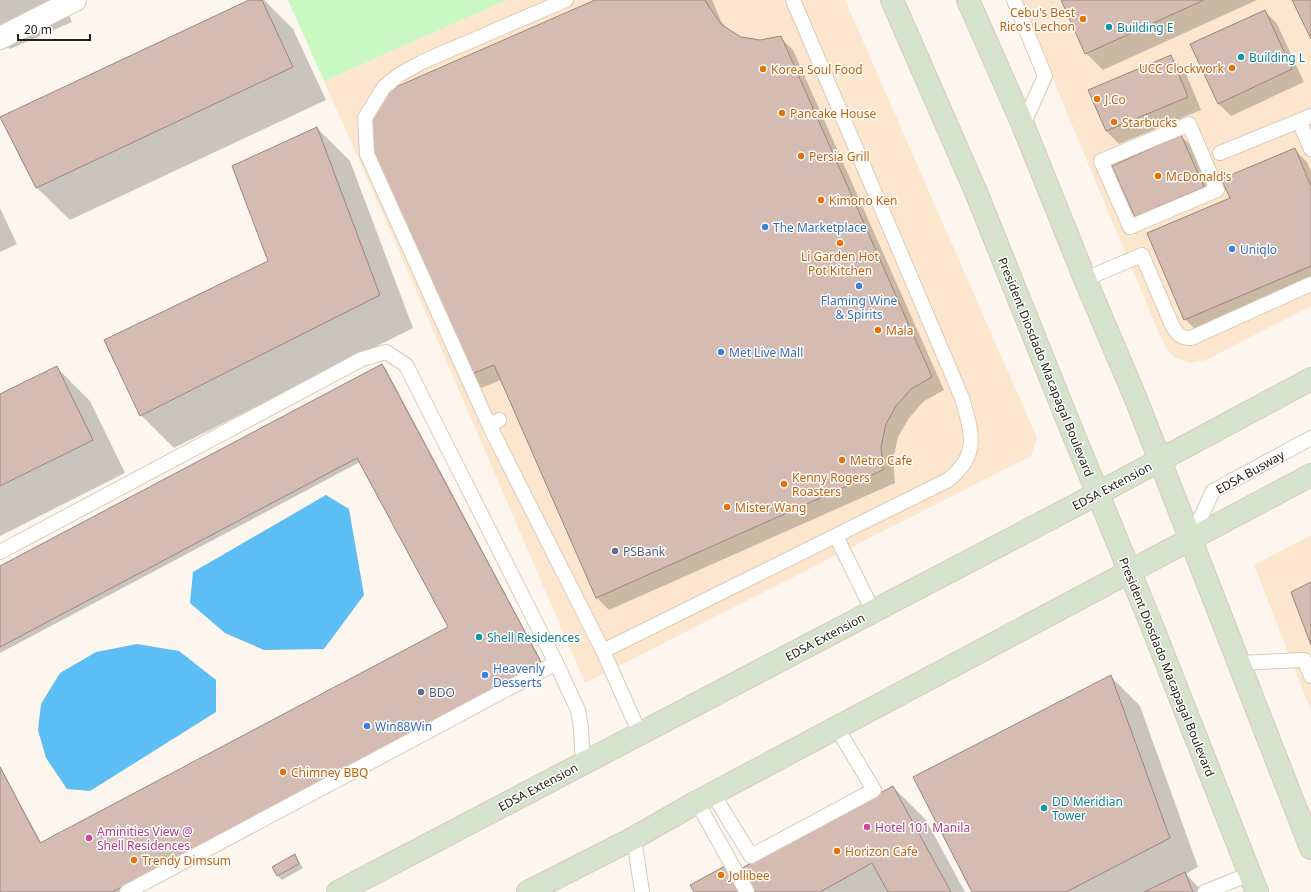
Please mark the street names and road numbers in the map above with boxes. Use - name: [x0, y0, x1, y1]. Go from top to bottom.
- street label: President Diosdado Macapagal Boulevard: [994, 255, 1098, 479]
- street label: EDSA Busway: [1213, 446, 1288, 498]
- street label: EDSA Extension: [1069, 458, 1155, 514]
- street label: President Diosdado Macapagal Boulevard: [1115, 555, 1219, 779]
- street label: EDSA Extension: [782, 609, 868, 665]
- street label: EDSA Extension: [495, 759, 581, 815]

